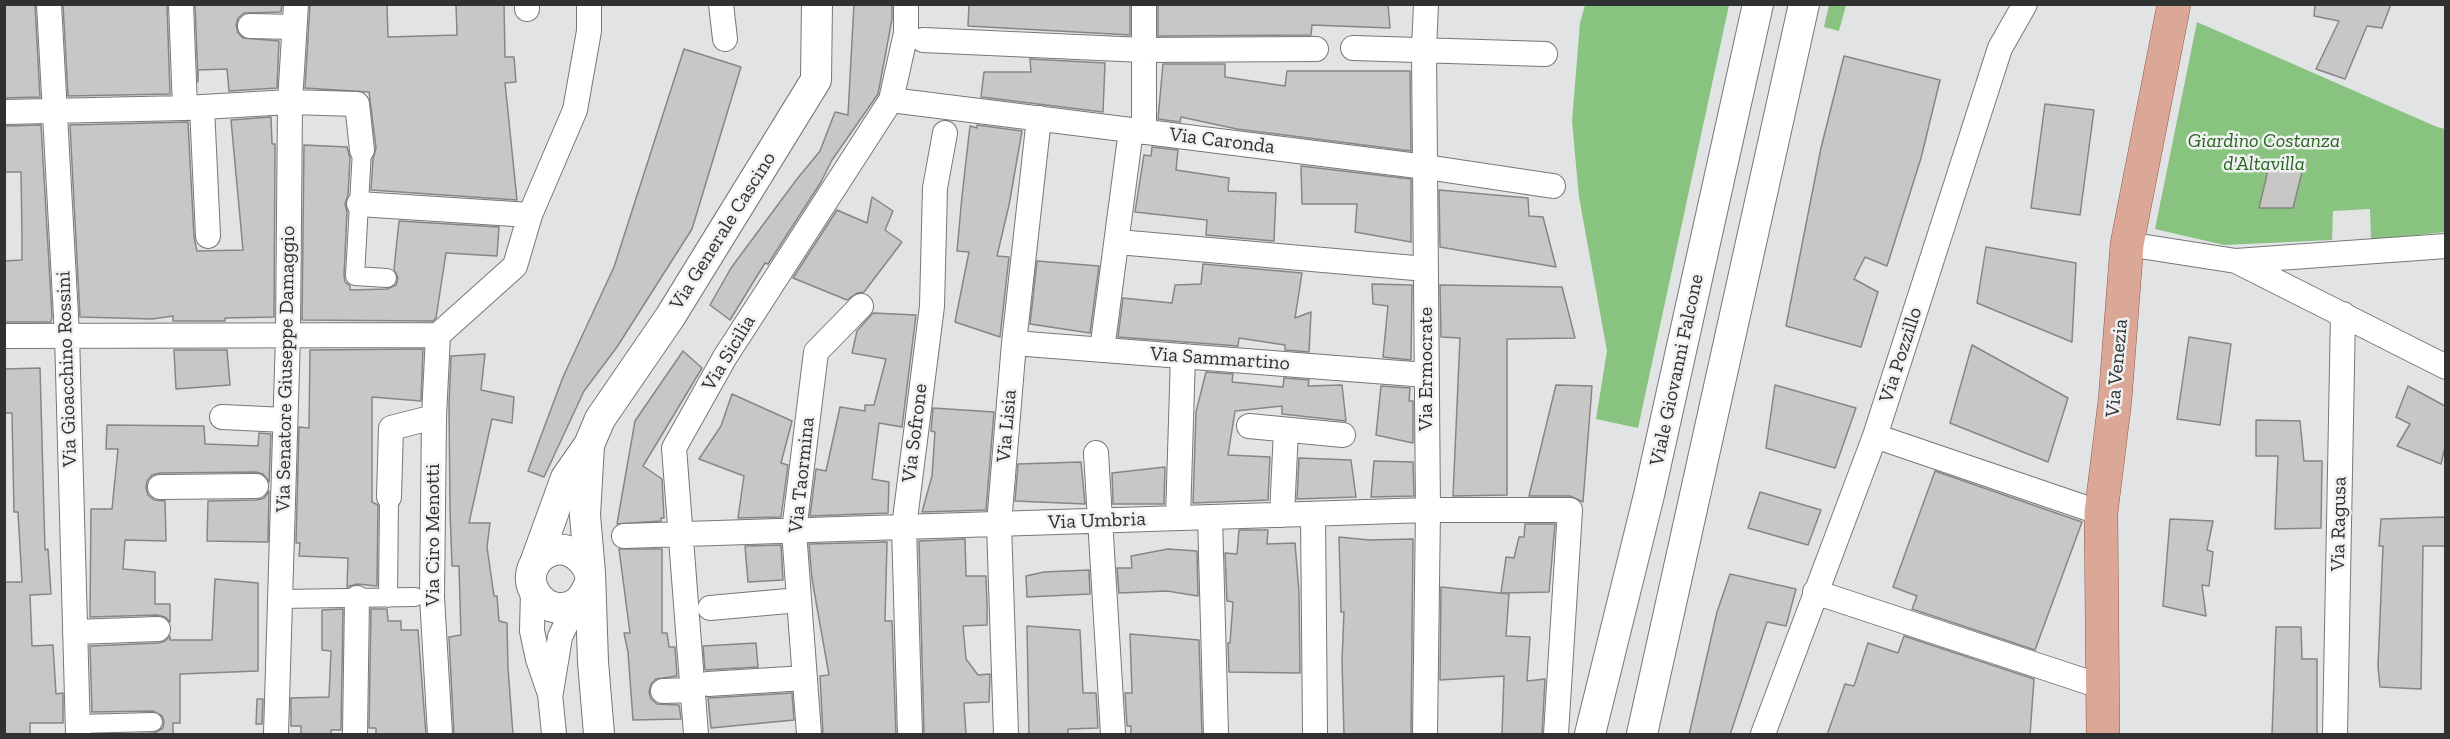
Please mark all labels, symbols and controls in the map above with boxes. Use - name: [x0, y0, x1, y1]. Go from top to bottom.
- street label: Via Caronda: [1168, 123, 1276, 159]
- park label: Giardino Costanza d'Altavilla: [2188, 129, 2340, 176]
- street label: Via Generale Cascino: [665, 148, 781, 314]
- street label: Via Senatore Giuseppe Damaggio: [272, 225, 300, 513]
- street label: Via Gioacchino Rossini: [52, 271, 82, 467]
- street label: Viale Giovanni Falcone: [1645, 272, 1709, 468]
- street label: Via Pozzillo: [1874, 304, 1928, 406]
- street label: Via Ermocrate: [1414, 307, 1438, 431]
- street label: Via Sicilia: [697, 311, 761, 395]
- street label: Via Venezia: [2101, 318, 2133, 418]
- street label: Via Sammartino: [1149, 342, 1291, 376]
- street label: Via Sofrone: [897, 382, 933, 484]
- street label: Via Lisia: [992, 389, 1022, 463]
- street label: Via Taormina: [784, 416, 820, 534]
- street label: Via Ciro Menotti: [421, 464, 445, 606]
- street label: Via Ragusa: [2326, 476, 2352, 572]
- street label: Via Umbria: [1048, 507, 1146, 535]

